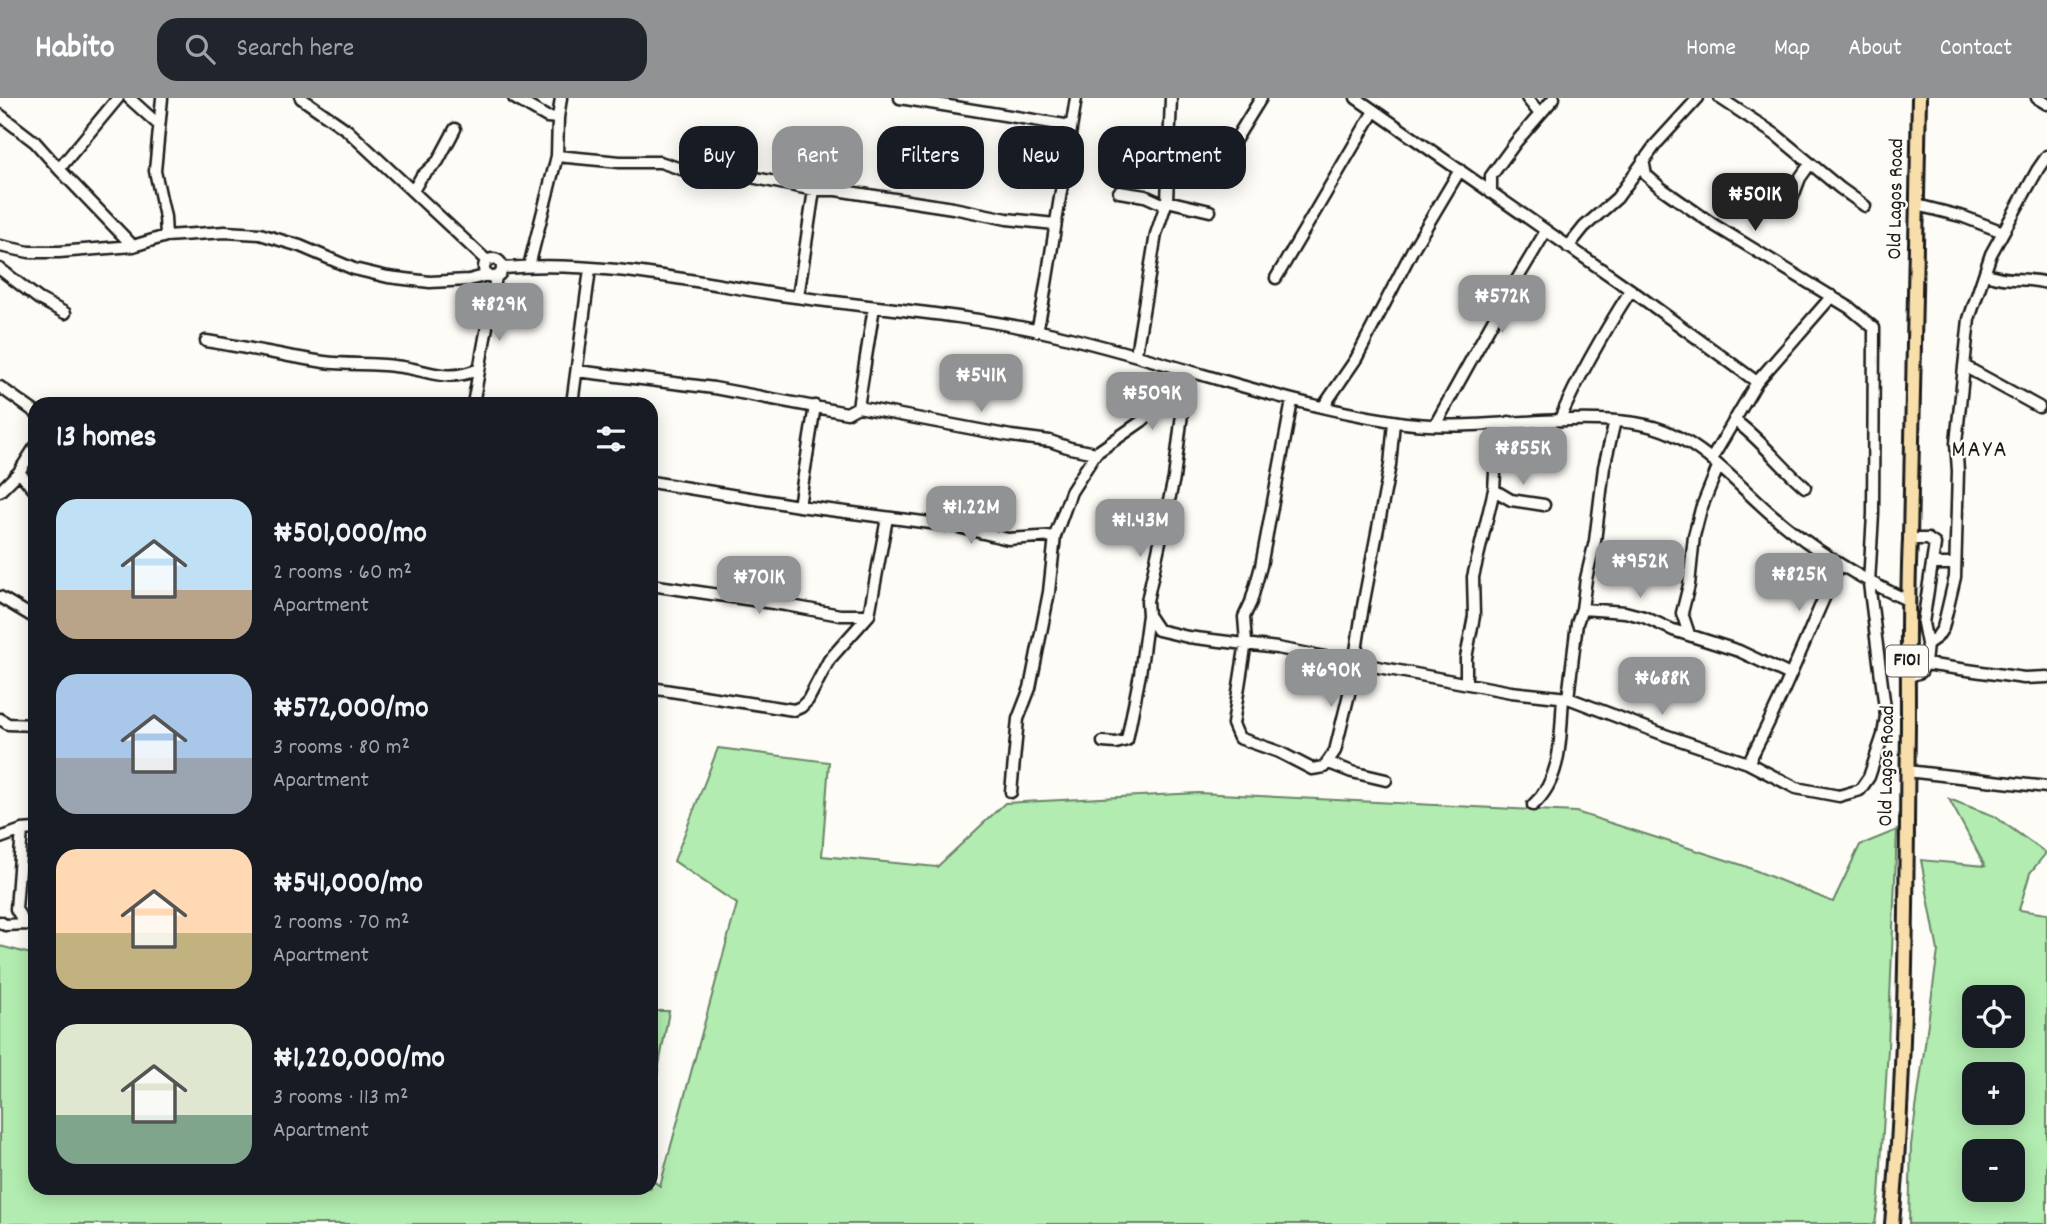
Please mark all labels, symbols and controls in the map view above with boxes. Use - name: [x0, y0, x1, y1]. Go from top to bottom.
- search box: [157, 18, 647, 81]
- text: Habito: [35, 26, 115, 73]
- icon: search: [181, 30, 219, 68]
- text: Search here: [237, 31, 354, 68]
- text: Home: [1686, 32, 1736, 66]
- text: Map: [1774, 32, 1810, 66]
- text: About: [1848, 32, 1902, 66]
- text: Contact: [1940, 32, 2012, 66]
- chip: Buy: [679, 126, 758, 189]
- chip: Rent: [772, 126, 863, 189]
- chip: Filters: [877, 126, 984, 189]
- chip: New: [998, 126, 1084, 189]
- chip: Apartment: [1098, 126, 1246, 189]
- street label: Old Lagos Road: [1881, 138, 1913, 260]
- pin: ₦501K: [1706, 174, 1804, 233]
- text: ₦501K: [1728, 179, 1782, 212]
- pin: ₦572K: [1453, 275, 1551, 335]
- text: ₦572K: [1474, 281, 1530, 314]
- pin: ₦829K: [450, 284, 548, 343]
- text: ₦829K: [471, 289, 527, 322]
- pin: ₦541K: [932, 354, 1030, 414]
- text: ₦541K: [956, 360, 1007, 393]
- pin: ₦509K: [1103, 372, 1201, 432]
- text: ₦509K: [1122, 378, 1182, 411]
- text: 13 homes: [56, 418, 156, 461]
- icon: filters: [592, 420, 630, 458]
- pin: ₦855K: [1474, 428, 1572, 487]
- text: ₦855K: [1495, 433, 1551, 466]
- district label: MAYA: [1951, 434, 2009, 468]
- pin: ₦1.22M: [914, 486, 1028, 546]
- text: ₦1.22M: [942, 492, 1000, 525]
- pin: ₦1.43M: [1083, 500, 1197, 559]
- text: ₦1.43M: [1111, 505, 1169, 538]
- text: ₦501,000/mo: [273, 514, 427, 557]
- icon: home: [112, 527, 196, 611]
- pin: ₦952K: [1591, 540, 1689, 600]
- text: ₦952K: [1612, 546, 1669, 579]
- pin: ₦825K: [1750, 554, 1848, 613]
- pin: ₦701K: [710, 556, 808, 616]
- text: 2 rooms · 60 m²: [273, 557, 412, 590]
- text: ₦825K: [1771, 559, 1827, 592]
- text: ₦701K: [733, 562, 785, 595]
- text: Apartment: [273, 590, 369, 623]
- road number: F101: [1886, 646, 1928, 676]
- pin: ₦690K: [1282, 650, 1380, 709]
- text: ₦690K: [1301, 655, 1361, 688]
- pin: ₦688K: [1613, 658, 1711, 717]
- text: ₦688K: [1634, 663, 1690, 696]
- text: ₦572,000/mo: [273, 689, 429, 732]
- icon: home: [112, 702, 196, 786]
- street label: Old Lagos Road: [1872, 705, 1904, 827]
- text: 3 rooms · 80 m²: [273, 732, 410, 765]
- text: Apartment: [273, 765, 369, 798]
- text: ₦541,000/mo: [273, 864, 423, 907]
- icon: home: [112, 877, 196, 961]
- text: 2 rooms · 70 m²: [273, 907, 409, 940]
- text: Apartment: [273, 940, 369, 973]
- map controls: [1962, 985, 2025, 1202]
- button: locate: [1962, 985, 2025, 1048]
- text: ₦1,220,000/mo: [273, 1039, 445, 1082]
- icon: home: [112, 1052, 196, 1136]
- button: +: [1962, 1062, 2025, 1125]
- text: 3 rooms · 113 m²: [273, 1082, 409, 1115]
- text: Apartment: [273, 1115, 369, 1148]
- button: −: [1962, 1139, 2025, 1202]

